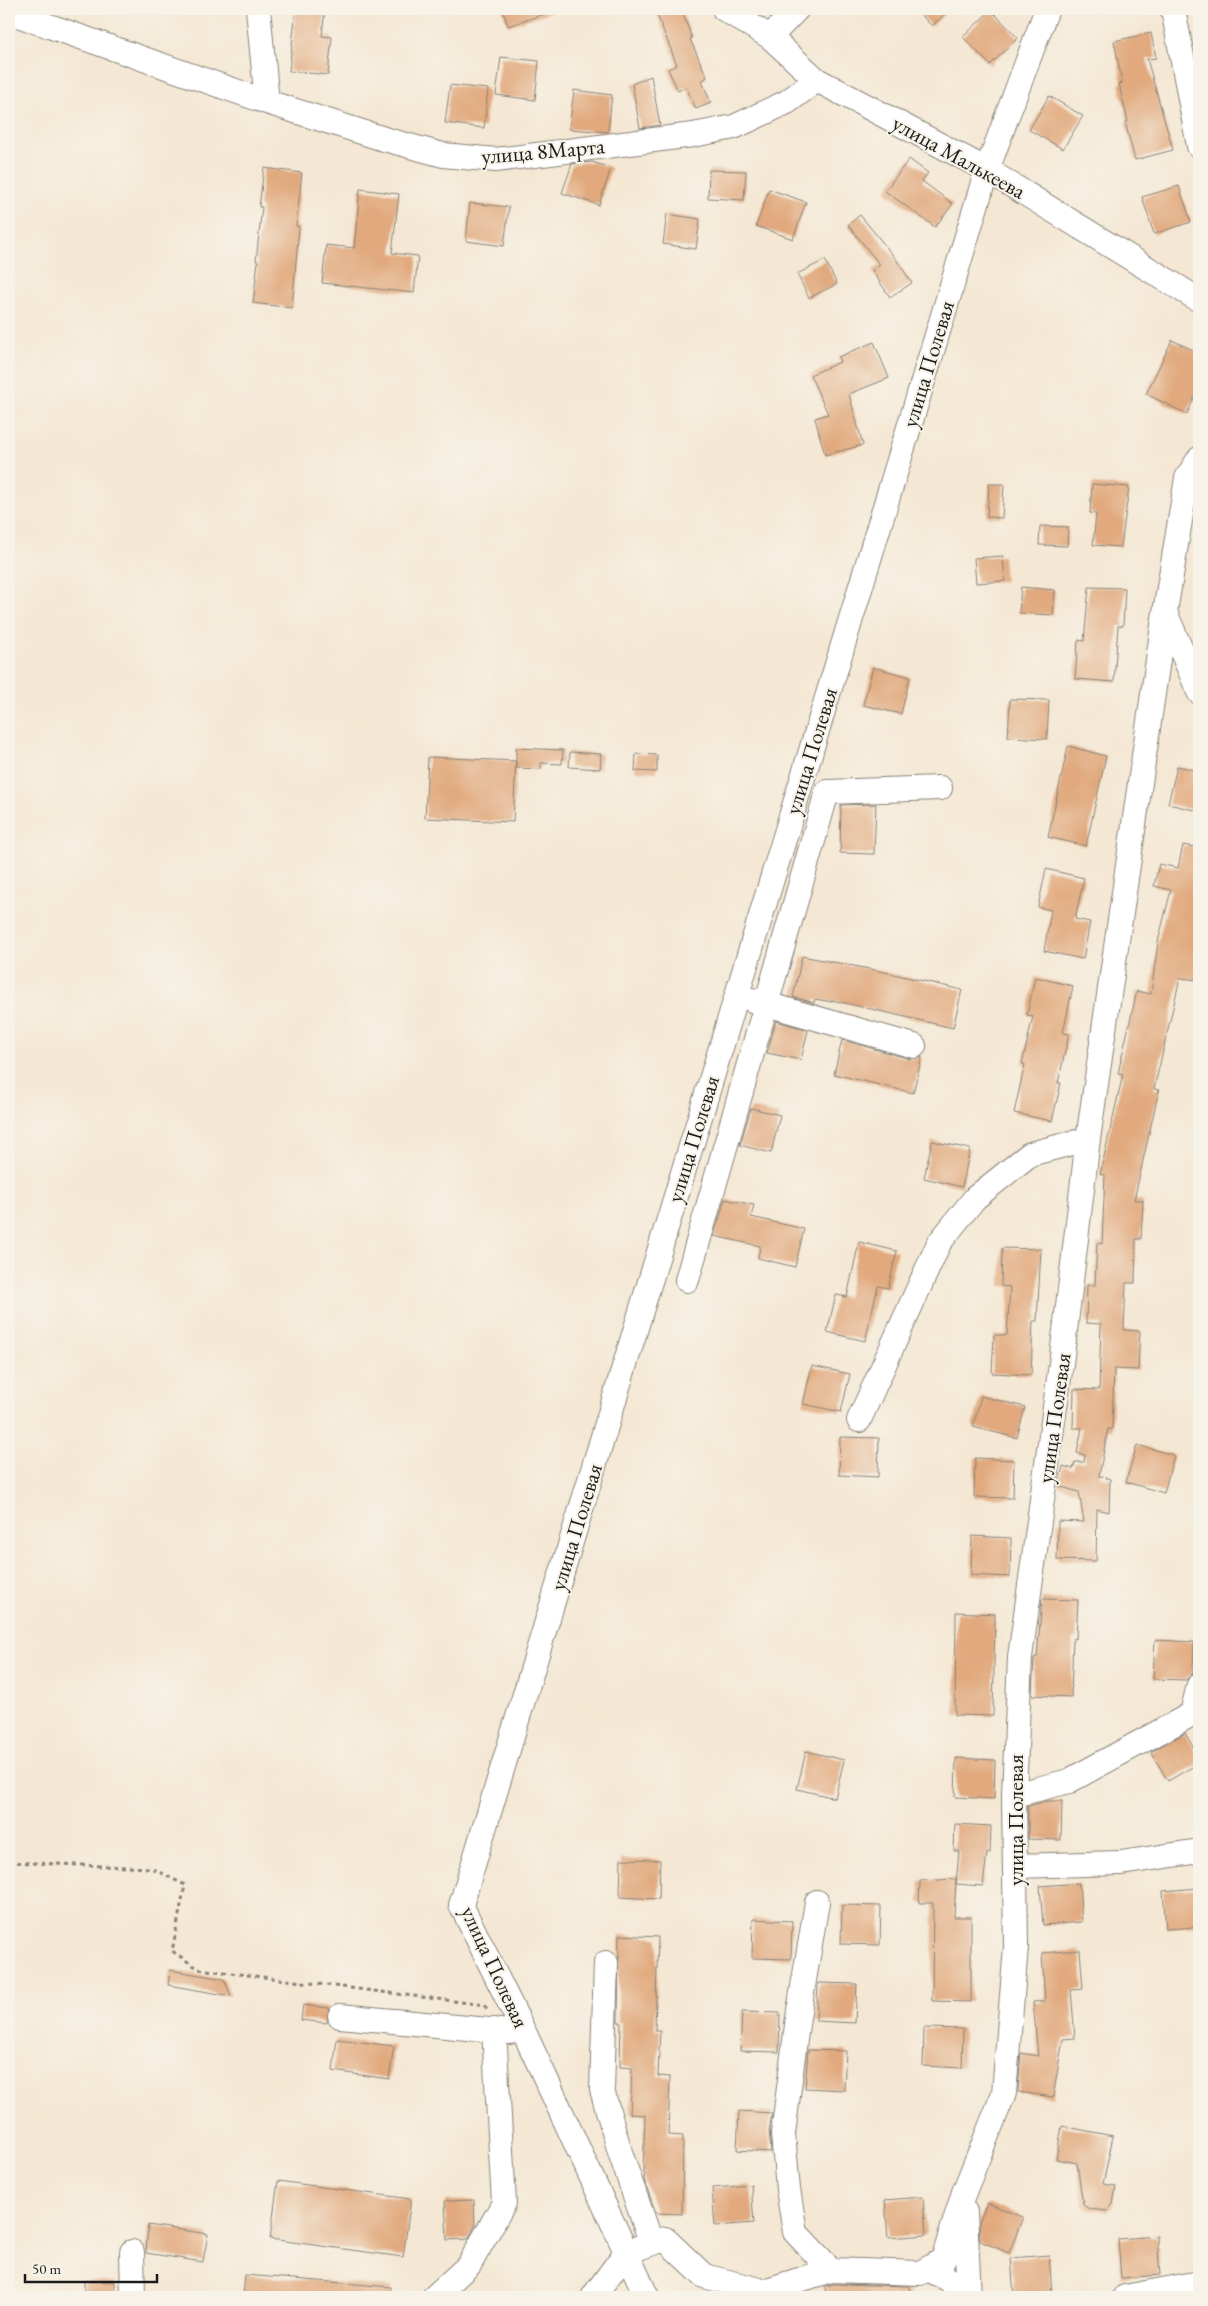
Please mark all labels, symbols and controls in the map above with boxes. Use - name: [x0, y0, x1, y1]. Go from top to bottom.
- street label: улица Малькеева: [887, 108, 1031, 206]
- street label: улица 8Марта: [480, 131, 606, 171]
- street label: улица Полевая: [895, 297, 961, 431]
- street label: улица Полевая: [778, 684, 844, 818]
- street label: улица Полевая: [660, 1072, 726, 1206]
- street label: улица Полевая: [1030, 1351, 1078, 1485]
- street label: улица Полевая: [543, 1460, 609, 1594]
- street label: улица Полевая: [1001, 1754, 1030, 1886]
- street label: улица Полевая: [454, 1901, 536, 2033]
- scale bar: [25, 2251, 158, 2283]
- text: 50 m: [32, 2259, 61, 2278]

